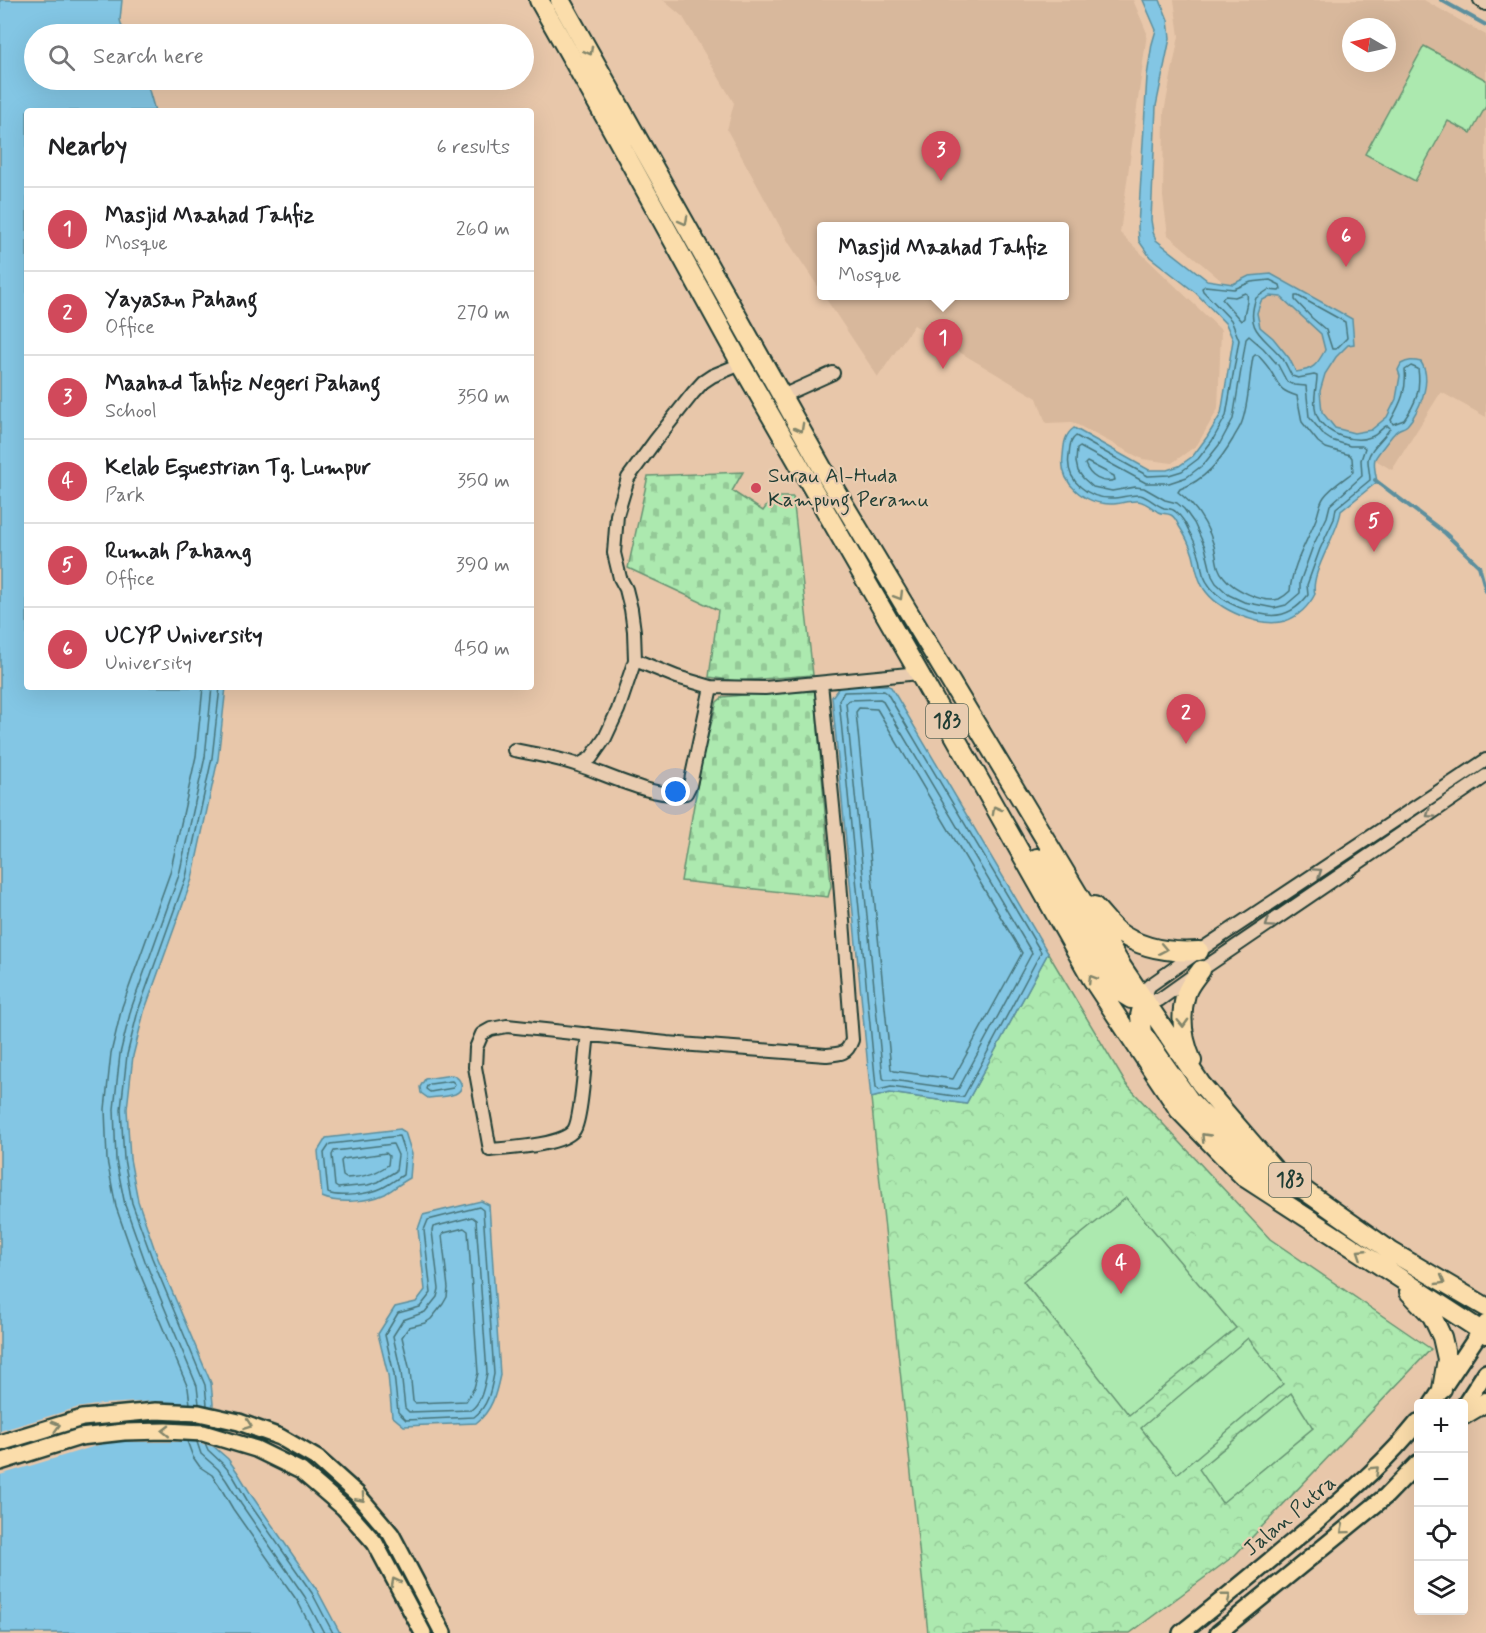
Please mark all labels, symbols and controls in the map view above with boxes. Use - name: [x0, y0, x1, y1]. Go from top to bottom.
- north arrow: [1342, 18, 1396, 72]
- search box: [24, 24, 534, 90]
- icon: search: [45, 41, 78, 74]
- text: Search here: [93, 43, 204, 71]
- one-way arrow: [581, 45, 593, 55]
- text: Nearby: [48, 130, 127, 164]
- pin: 3: [922, 132, 960, 181]
- text: 6 results: [437, 134, 510, 161]
- text: Masjid Maahad Tahfiz: [105, 202, 314, 230]
- one-way arrow: [677, 215, 688, 225]
- text: 1: [63, 216, 72, 243]
- text: 260 m: [456, 216, 510, 243]
- pin: 6: [1326, 218, 1366, 267]
- popup: [817, 222, 1069, 300]
- text: Mosque: [105, 230, 168, 257]
- text: Masjid Maahad Tahfiz: [838, 234, 1048, 262]
- text: Mosque: [838, 262, 901, 289]
- text: Yayasan Pahang: [105, 286, 258, 314]
- text: 2: [63, 300, 72, 327]
- text: 270 m: [457, 300, 510, 327]
- text: Office: [105, 314, 155, 341]
- pin: 1: [924, 320, 962, 369]
- text: Maahad Tahfiz Negeri Pahang: [105, 370, 381, 398]
- text: 3: [63, 384, 72, 411]
- text: 350 m: [457, 384, 510, 411]
- text: School: [105, 398, 157, 425]
- one-way arrow: [793, 422, 804, 432]
- text: Kelab Equestrian Tg. Lumpur: [105, 454, 371, 482]
- place label: Surau Al-Huda Kampung Peramu: [768, 462, 929, 516]
- text: 4: [62, 468, 73, 495]
- text: 350 m: [457, 468, 510, 495]
- marker: Surau Al-Huda Kampung Peramu: [749, 481, 763, 495]
- text: Park: [105, 482, 145, 509]
- pin: 5: [1354, 502, 1394, 552]
- text: Rumah Pahang: [105, 538, 252, 566]
- text: 5: [62, 552, 74, 579]
- text: 390 m: [456, 552, 510, 579]
- text: Office: [105, 566, 155, 593]
- one-way arrow: [891, 590, 903, 600]
- text: UCYP University: [105, 622, 263, 650]
- text: 6: [62, 636, 73, 663]
- text: 450 m: [454, 636, 510, 663]
- text: University: [105, 650, 192, 677]
- pin: 2: [1166, 694, 1206, 744]
- road number: 183: [926, 704, 968, 738]
- your location: [661, 777, 690, 806]
- one-way arrow: [992, 806, 1003, 816]
- one-way arrow: [1426, 807, 1437, 818]
- one-way arrow: [1312, 867, 1322, 879]
- one-way arrow: [1264, 917, 1275, 928]
- one-way arrow: [1158, 942, 1168, 955]
- one-way arrow: [1088, 975, 1100, 985]
- one-way arrow: [1177, 1019, 1190, 1028]
- one-way arrow: [1202, 1134, 1213, 1145]
- road number: 183: [1269, 1163, 1311, 1197]
- pin: 4: [1102, 1244, 1140, 1294]
- one-way arrow: [1357, 1249, 1368, 1260]
- one-way arrow: [1435, 1273, 1446, 1285]
- map controls: [1414, 1399, 1468, 1615]
- button: +: [1414, 1399, 1468, 1453]
- one-way arrow: [242, 1418, 253, 1431]
- one-way arrow: [50, 1421, 61, 1433]
- one-way arrow: [161, 1425, 170, 1437]
- button: −: [1414, 1453, 1468, 1507]
- one-way arrow: [1368, 1466, 1378, 1477]
- street label: Jalan Putra: [1238, 1469, 1342, 1563]
- one-way arrow: [354, 1492, 365, 1502]
- button: locate: [1414, 1507, 1468, 1561]
- one-way arrow: [1340, 1523, 1351, 1534]
- button: layers: [1414, 1561, 1468, 1615]
- one-way arrow: [391, 1577, 402, 1588]
- one-way arrow: [1220, 1593, 1231, 1604]

